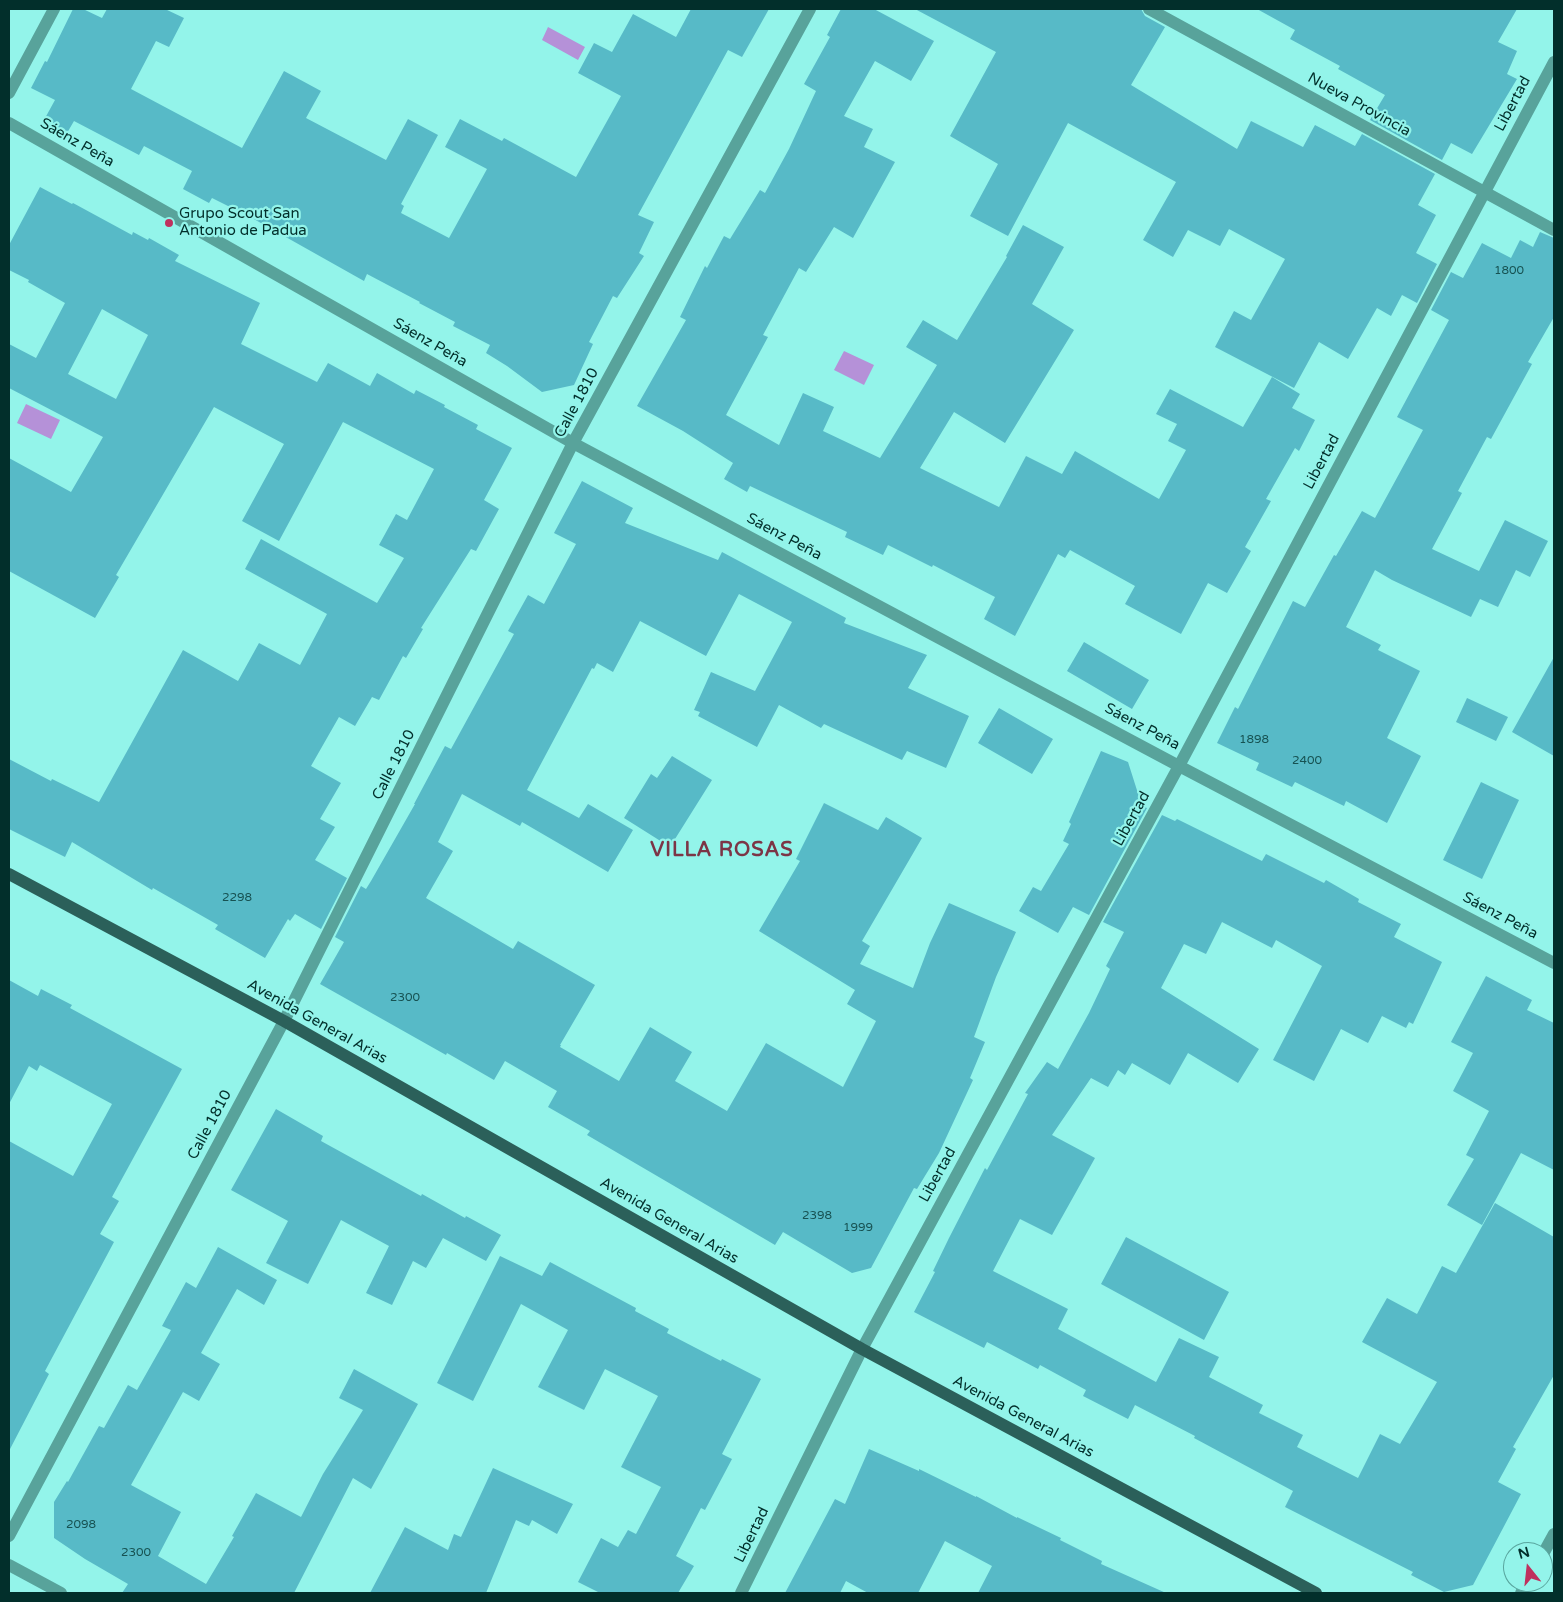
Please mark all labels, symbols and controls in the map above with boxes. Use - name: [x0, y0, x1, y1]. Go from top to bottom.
- street label: Nueva Provincia: [1304, 69, 1414, 141]
- street label: Libertad: [1491, 73, 1535, 135]
- street label: Sáenz Peña: [37, 115, 117, 171]
- place label: Grupo Scout San Antonio de Padua: [179, 205, 307, 240]
- marker: Grupo Scout San Antonio de Padua: [163, 217, 175, 229]
- house number: 1800: [1494, 264, 1524, 278]
- street label: Sáenz Peña: [390, 315, 470, 371]
- street label: Calle 1810: [551, 365, 603, 441]
- street label: Libertad: [1300, 431, 1344, 493]
- street label: Sáenz Peña: [743, 510, 825, 564]
- street label: Sáenz Peña: [1101, 700, 1183, 754]
- street label: Calle 1810: [369, 727, 419, 803]
- house number: 1898: [1239, 733, 1269, 747]
- house number: 2400: [1292, 754, 1322, 768]
- street label: Libertad: [1110, 789, 1154, 849]
- district label: VILLA ROSAS: [649, 839, 795, 863]
- street label: Sáenz Peña: [1459, 889, 1541, 943]
- house number: 2298: [222, 891, 252, 905]
- street label: Avenida General Arias: [244, 976, 390, 1068]
- house number: 2300: [390, 991, 420, 1005]
- street label: Calle 1810: [184, 1087, 236, 1163]
- street label: Libertad: [916, 1145, 960, 1205]
- street label: Avenida General Arias: [596, 1174, 742, 1268]
- house number: 2398: [802, 1209, 832, 1223]
- house number: 1999: [843, 1221, 873, 1235]
- street label: Avenida General Arias: [949, 1372, 1097, 1462]
- street label: Libertad: [731, 1504, 773, 1566]
- house number: 2098: [66, 1518, 96, 1532]
- north arrow: [1503, 1542, 1553, 1592]
- text: N: [1516, 1543, 1532, 1563]
- house number: 2300: [121, 1546, 151, 1560]

